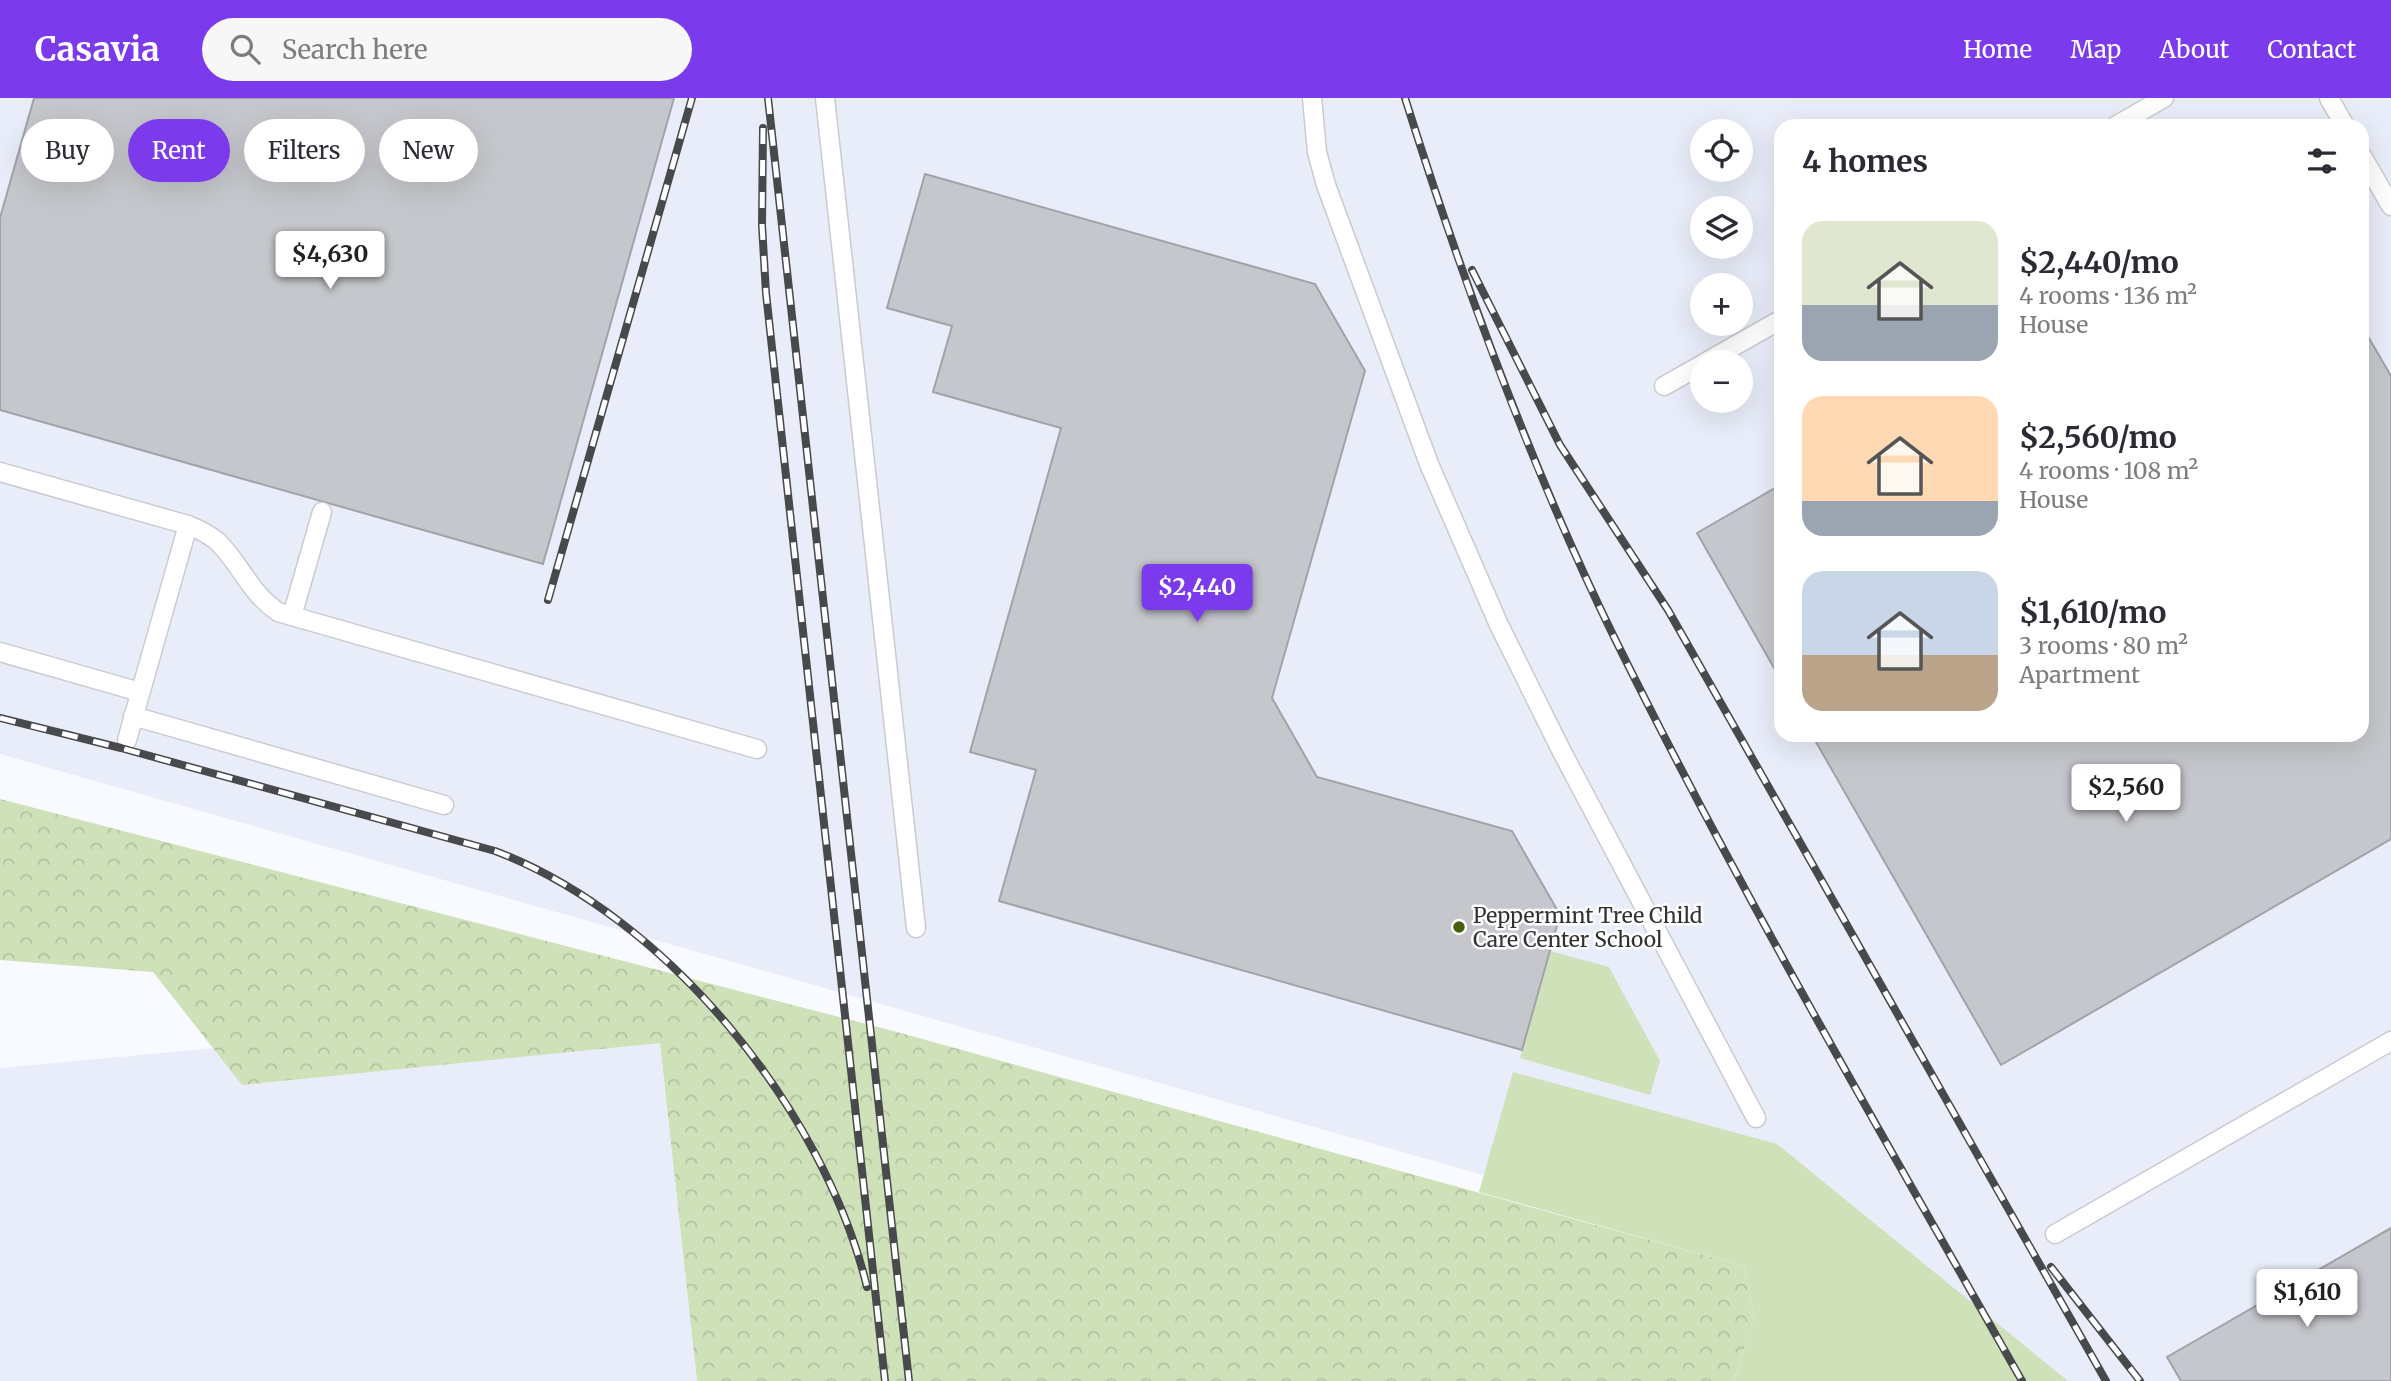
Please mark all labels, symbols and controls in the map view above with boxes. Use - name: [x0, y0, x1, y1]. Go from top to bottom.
- search box: [202, 18, 692, 81]
- text: Casavia: [35, 29, 160, 70]
- icon: search: [226, 30, 264, 68]
- text: Search here: [282, 33, 427, 66]
- text: Home: [1963, 34, 2032, 65]
- text: Map: [2070, 34, 2121, 65]
- text: About: [2159, 34, 2229, 65]
- text: Contact: [2267, 34, 2356, 65]
- chip: Buy: [21, 119, 114, 182]
- chip: Rent: [128, 119, 230, 182]
- chip: Filters: [244, 119, 365, 182]
- chip: New: [379, 119, 478, 182]
- map controls: [1690, 119, 1753, 413]
- button: locate: [1690, 119, 1753, 182]
- text: 4 homes: [1802, 142, 1928, 180]
- icon: filters: [2303, 142, 2341, 180]
- button: layers: [1690, 196, 1753, 259]
- pin: $4,630: [273, 232, 387, 291]
- text: $4,630: [292, 239, 368, 268]
- text: $2,440/mo: [2019, 243, 2179, 281]
- icon: home: [1858, 249, 1942, 333]
- button: +: [1690, 273, 1753, 336]
- text: 4 rooms · 136 m²: [2019, 281, 2197, 310]
- text: House: [2019, 310, 2088, 339]
- button: −: [1690, 350, 1753, 413]
- text: $2,560/mo: [2019, 418, 2177, 456]
- icon: home: [1858, 424, 1942, 508]
- text: 4 rooms · 108 m²: [2019, 456, 2198, 485]
- text: House: [2019, 485, 2088, 514]
- pin: $2,440: [1140, 564, 1254, 624]
- text: $2,440: [1158, 572, 1236, 601]
- text: $1,610/mo: [2019, 593, 2166, 631]
- icon: home: [1858, 599, 1942, 683]
- text: 3 rooms · 80 m²: [2019, 631, 2188, 660]
- text: Apartment: [2019, 660, 2140, 689]
- pin: $2,560: [2069, 764, 2183, 824]
- text: $2,560: [2087, 772, 2165, 801]
- place label: Peppermint Tree Child Care Center School: [1473, 902, 1703, 953]
- marker: Peppermint Tree Child Care Center School: [1451, 919, 1467, 935]
- pin: $1,610: [2250, 1270, 2364, 1329]
- text: $1,610: [2272, 1277, 2342, 1306]

